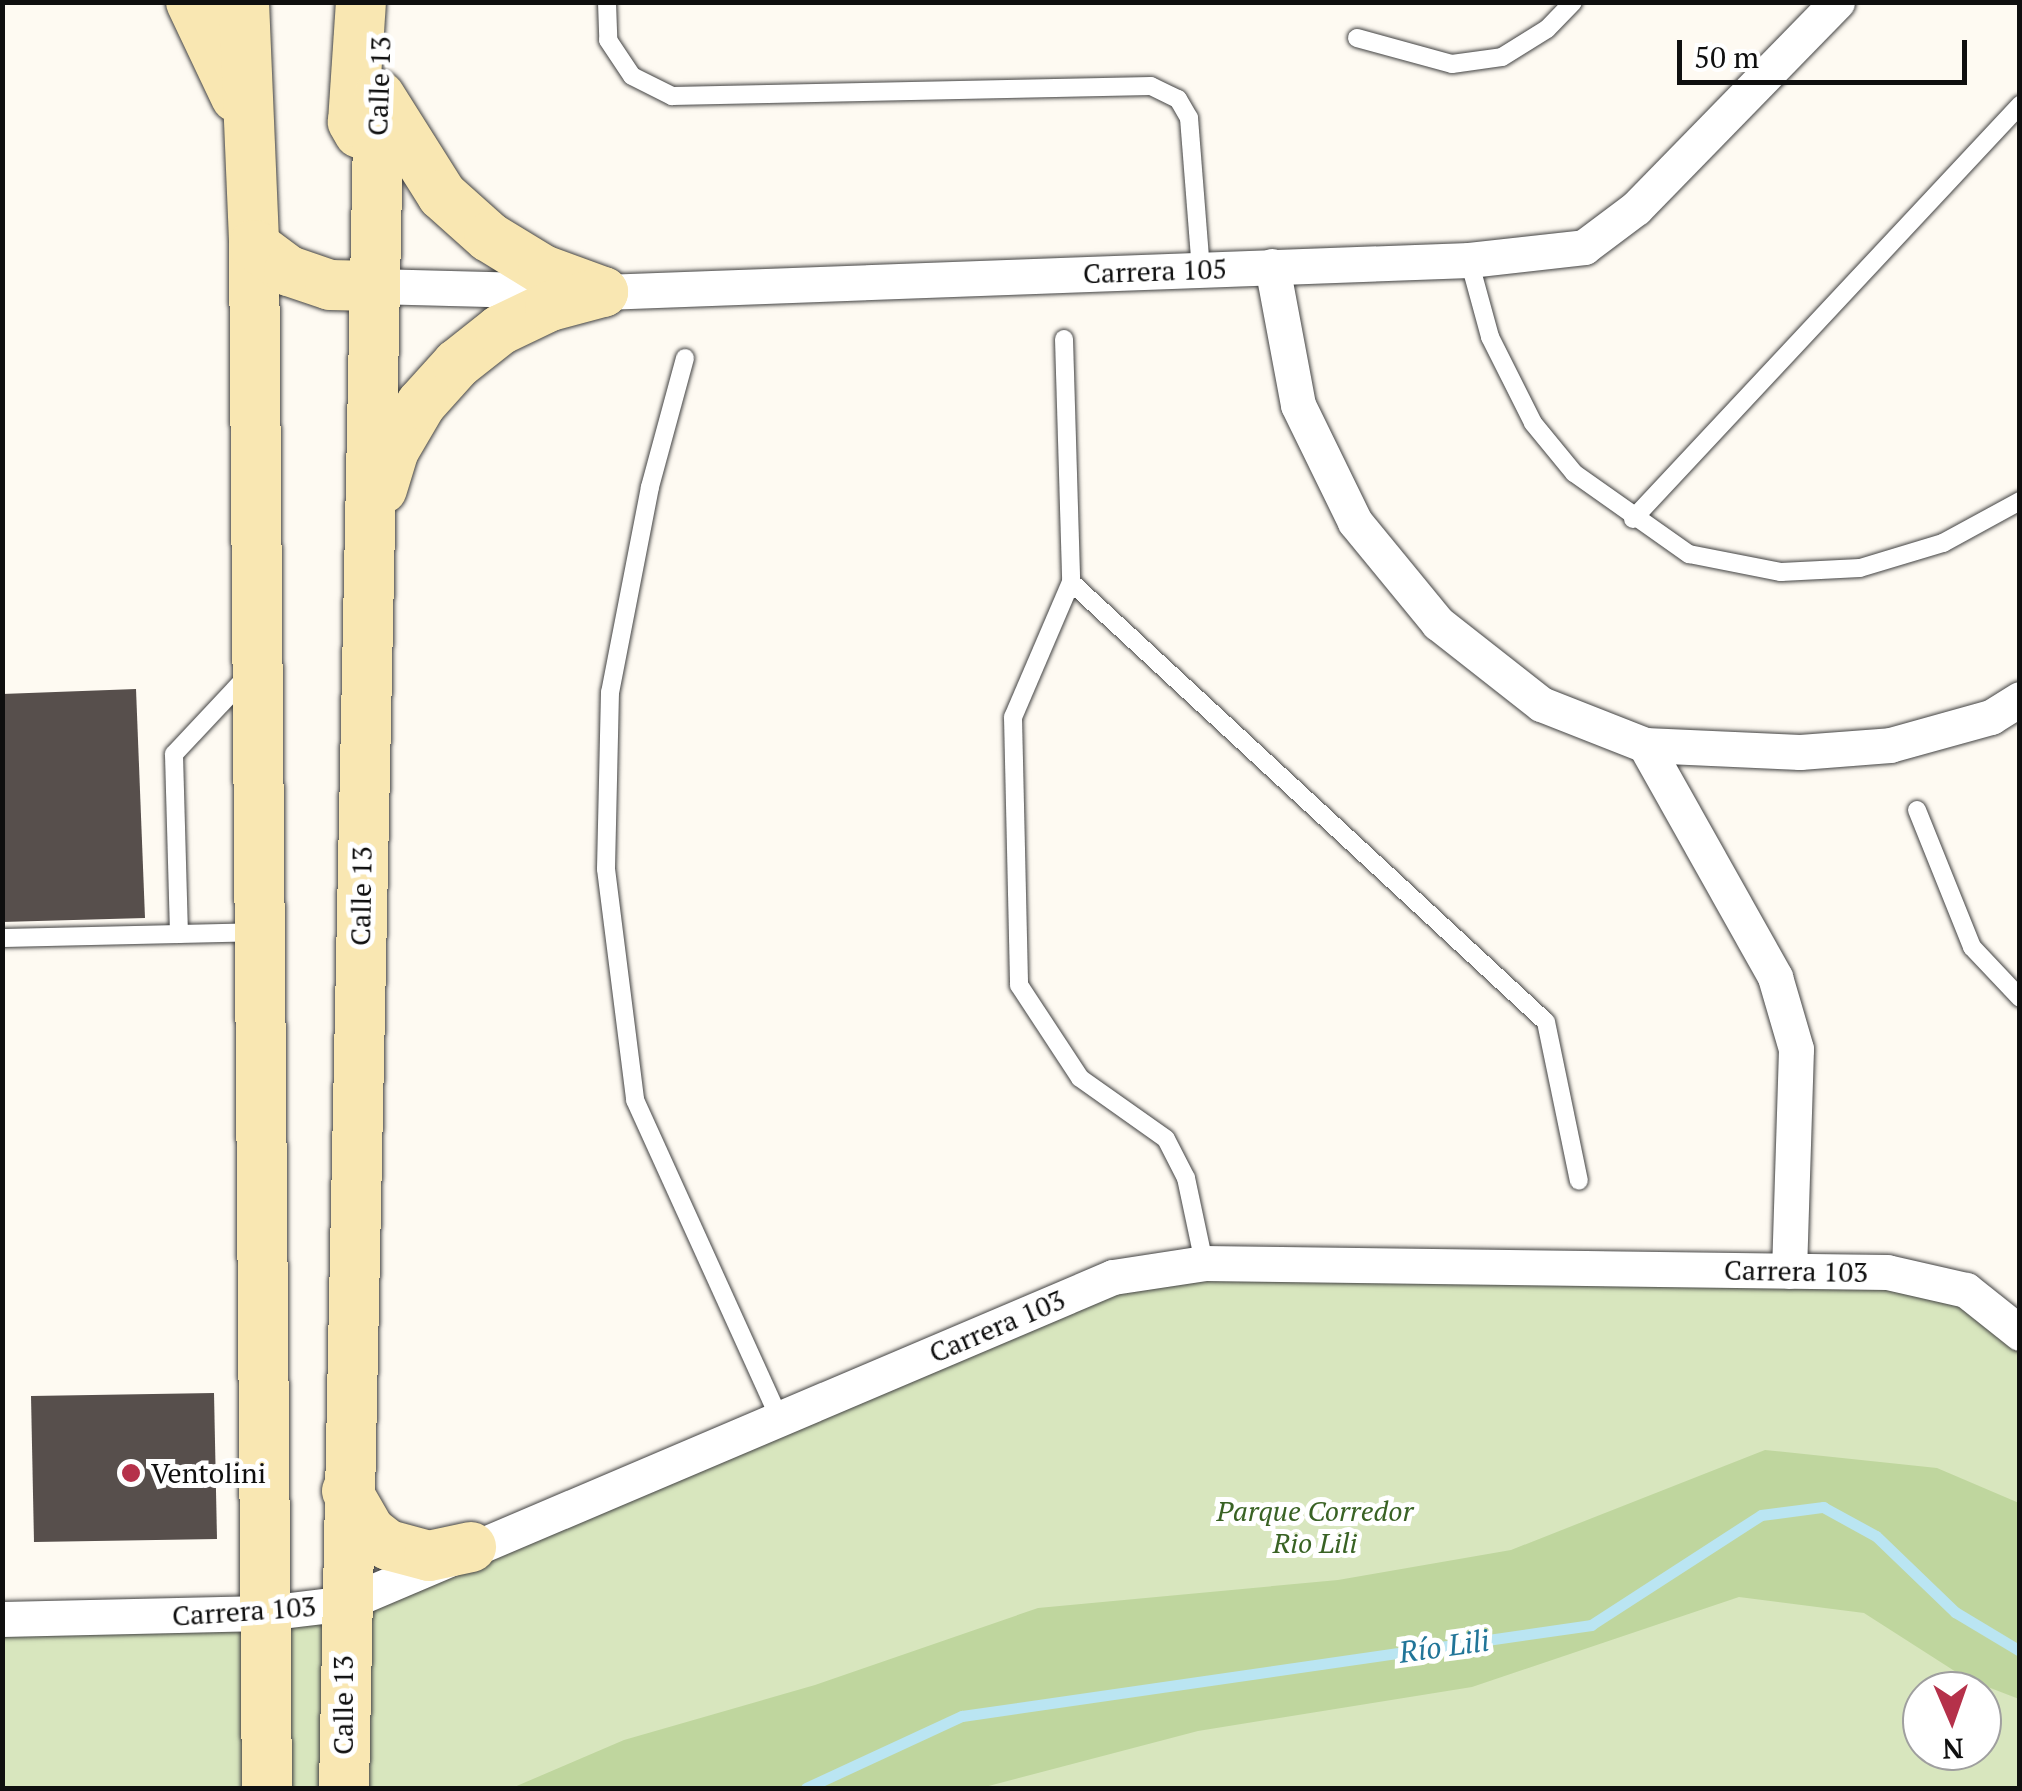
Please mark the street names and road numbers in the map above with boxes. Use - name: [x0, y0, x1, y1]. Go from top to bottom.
- street label: Calle 13: [360, 36, 398, 136]
- street label: Carrera 105: [1082, 252, 1228, 290]
- street label: Calle 13: [343, 846, 379, 946]
- street label: Carrera 103: [1724, 1253, 1868, 1289]
- street label: Carrera 103: [924, 1282, 1070, 1370]
- street label: Carrera 103: [171, 1589, 317, 1633]
- street label: Calle 13: [326, 1655, 360, 1755]

